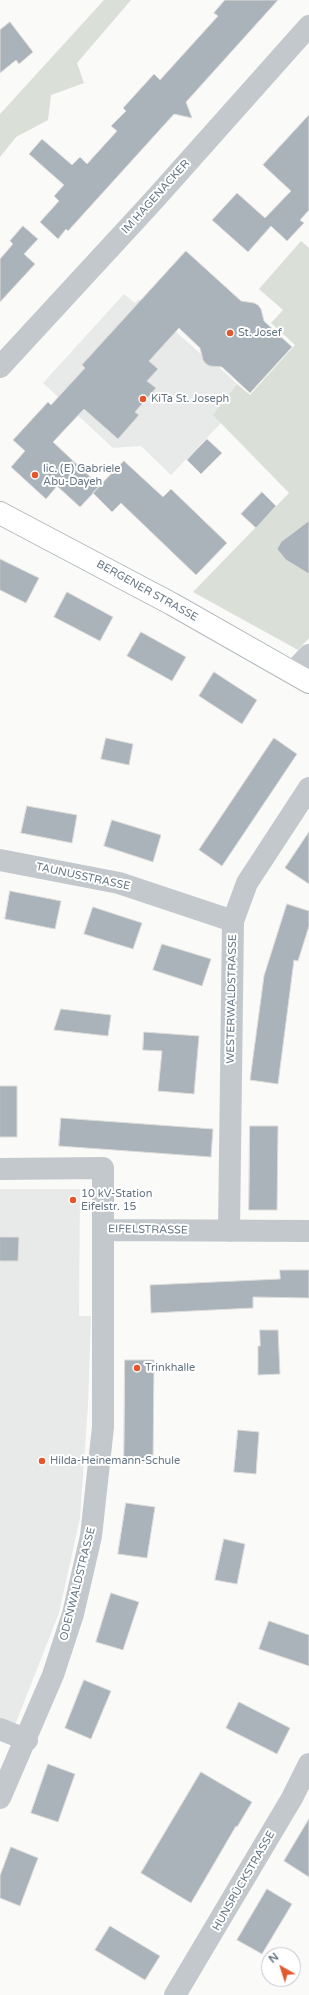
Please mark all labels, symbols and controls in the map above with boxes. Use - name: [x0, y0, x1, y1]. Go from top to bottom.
- street label: IM HAGENACKER: [119, 157, 193, 237]
- place label: St. Josef: [238, 326, 282, 340]
- marker: St. Josef: [225, 328, 235, 338]
- place label: KiTa St. Joseph: [151, 392, 229, 406]
- marker: KiTa St. Joseph: [138, 394, 148, 404]
- place label: lic. (E) Gabriele Abu-Dayeh: [43, 462, 121, 488]
- marker: lic. (E) Gabriele Abu-Dayeh: [30, 470, 40, 480]
- street label: BERGENER STRASSE: [94, 558, 200, 624]
- street label: TAUNUSSTRASSE: [35, 861, 131, 893]
- street label: WESTERWALDSTRASSE: [224, 934, 240, 1064]
- place label: 10 kV-Station Eifelstr. 15: [81, 1187, 152, 1213]
- marker: 10 kV-Station Eifelstr. 15: [68, 1195, 78, 1205]
- street label: EIFELSTRASSE: [108, 1223, 188, 1237]
- place label: Trinkhalle: [145, 1361, 195, 1375]
- marker: Trinkhalle: [132, 1363, 142, 1373]
- place label: Hilda-Heinemann-Schule: [50, 1454, 180, 1468]
- marker: Hilda-Heinemann-Schule: [37, 1456, 47, 1466]
- street label: ODENWALDSTRASSE: [57, 1526, 99, 1642]
- street label: HUNSRÜCKSTRASSE: [210, 1829, 278, 1933]
- north arrow: [261, 1947, 301, 1987]
- text: N: [266, 1950, 281, 1966]

